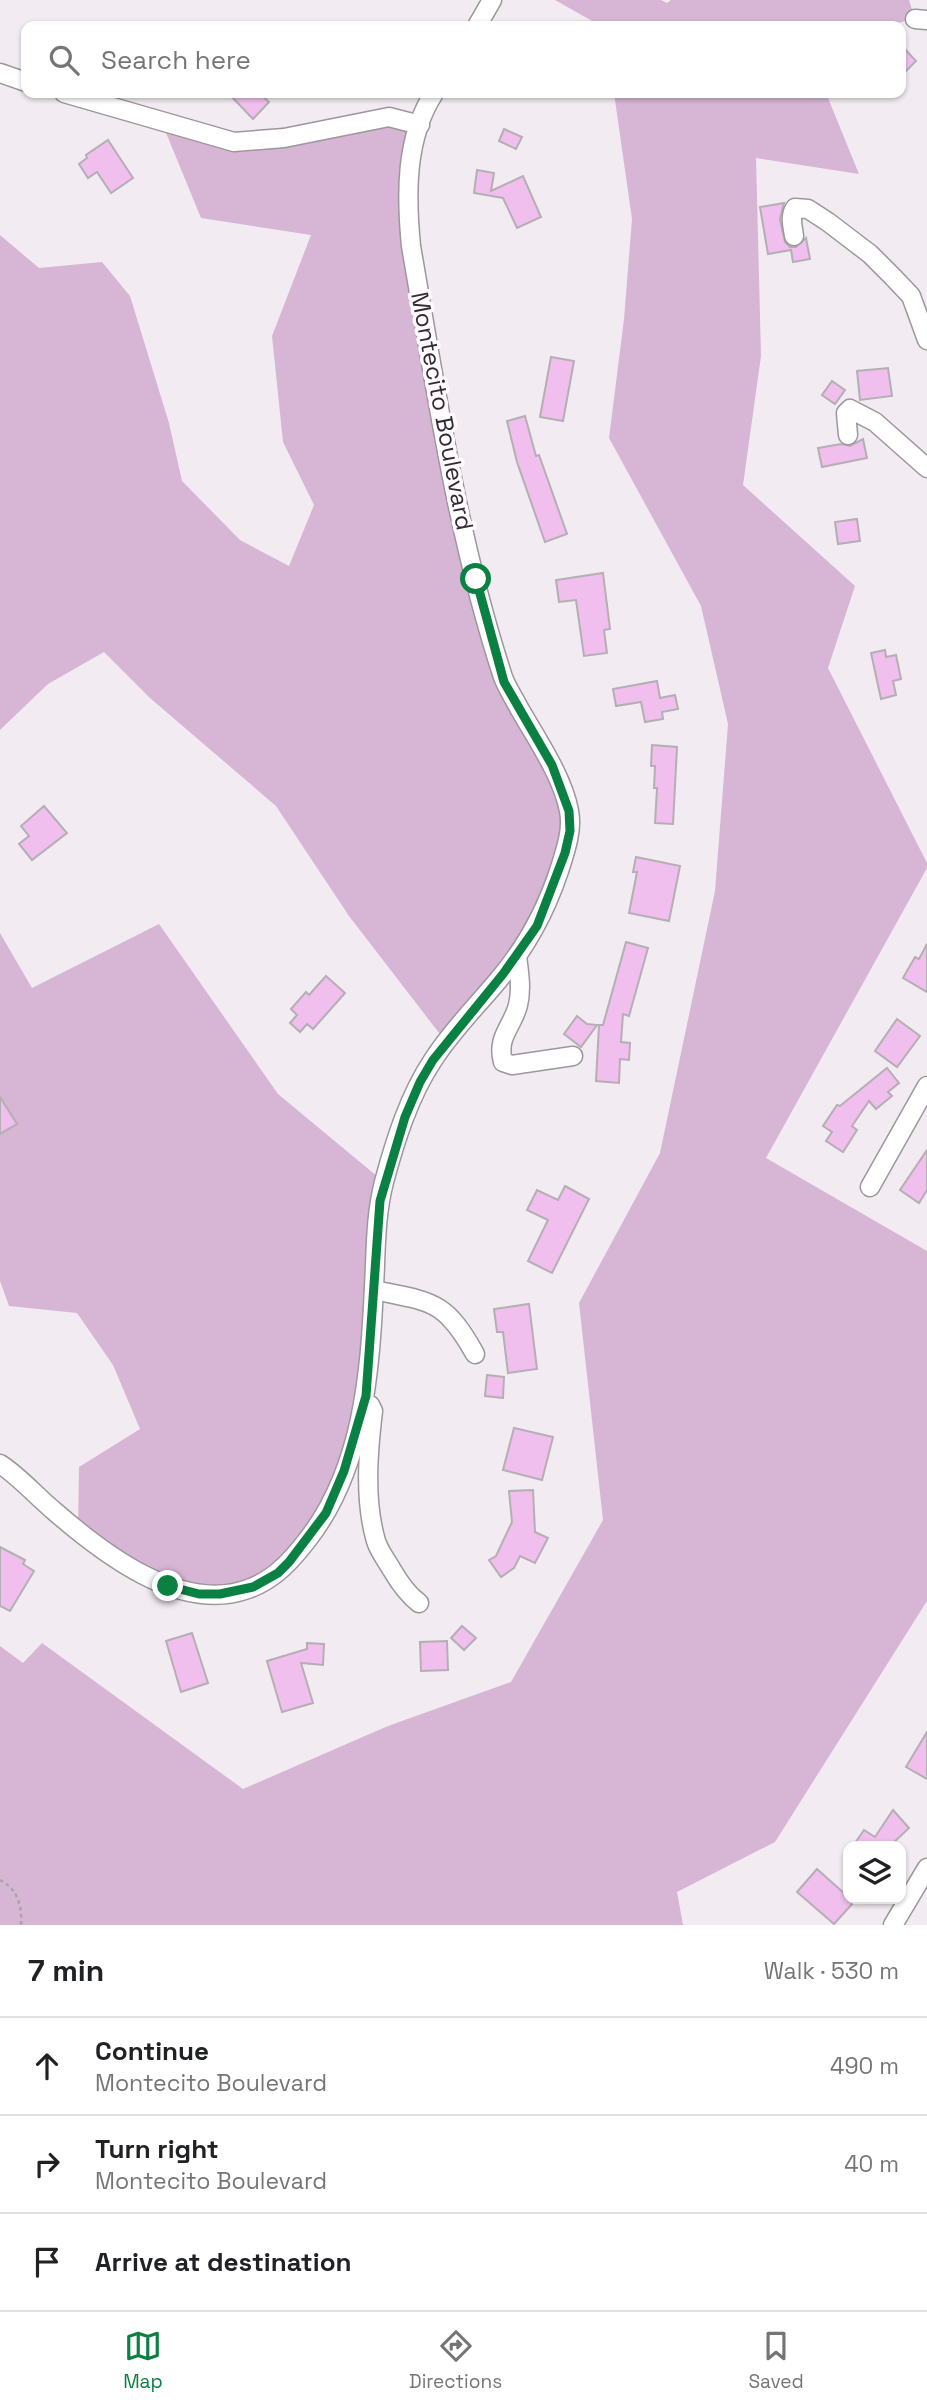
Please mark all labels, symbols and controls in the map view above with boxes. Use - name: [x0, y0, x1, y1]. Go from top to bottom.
- search box: [21, 21, 906, 98]
- icon: search: [45, 41, 83, 79]
- text: Search here: [101, 43, 251, 77]
- street label: Montecito Boulevard: [404, 289, 481, 533]
- route start: [460, 563, 491, 594]
- route end: [152, 1570, 183, 1601]
- map controls: [843, 1841, 906, 1904]
- button: layers: [843, 1841, 906, 1904]
- text: 7 min: [28, 1951, 104, 1990]
- text: Walk · 530 m: [764, 1956, 899, 1986]
- text: Continue: [95, 2034, 209, 2068]
- icon: ahead: [28, 2047, 66, 2085]
- text: 490 m: [830, 2051, 899, 2081]
- text: Montecito Boulevard: [95, 2068, 327, 2098]
- text: Turn right: [95, 2132, 219, 2166]
- icon: right: [28, 2145, 66, 2183]
- text: 40 m: [844, 2149, 899, 2179]
- text: Montecito Boulevard: [95, 2166, 327, 2196]
- icon: arrive: [28, 2243, 66, 2281]
- text: Arrive at destination: [95, 2245, 352, 2279]
- tab: Map: [123, 2327, 163, 2394]
- tab: Directions: [409, 2327, 502, 2394]
- tab: Saved: [748, 2327, 804, 2394]

